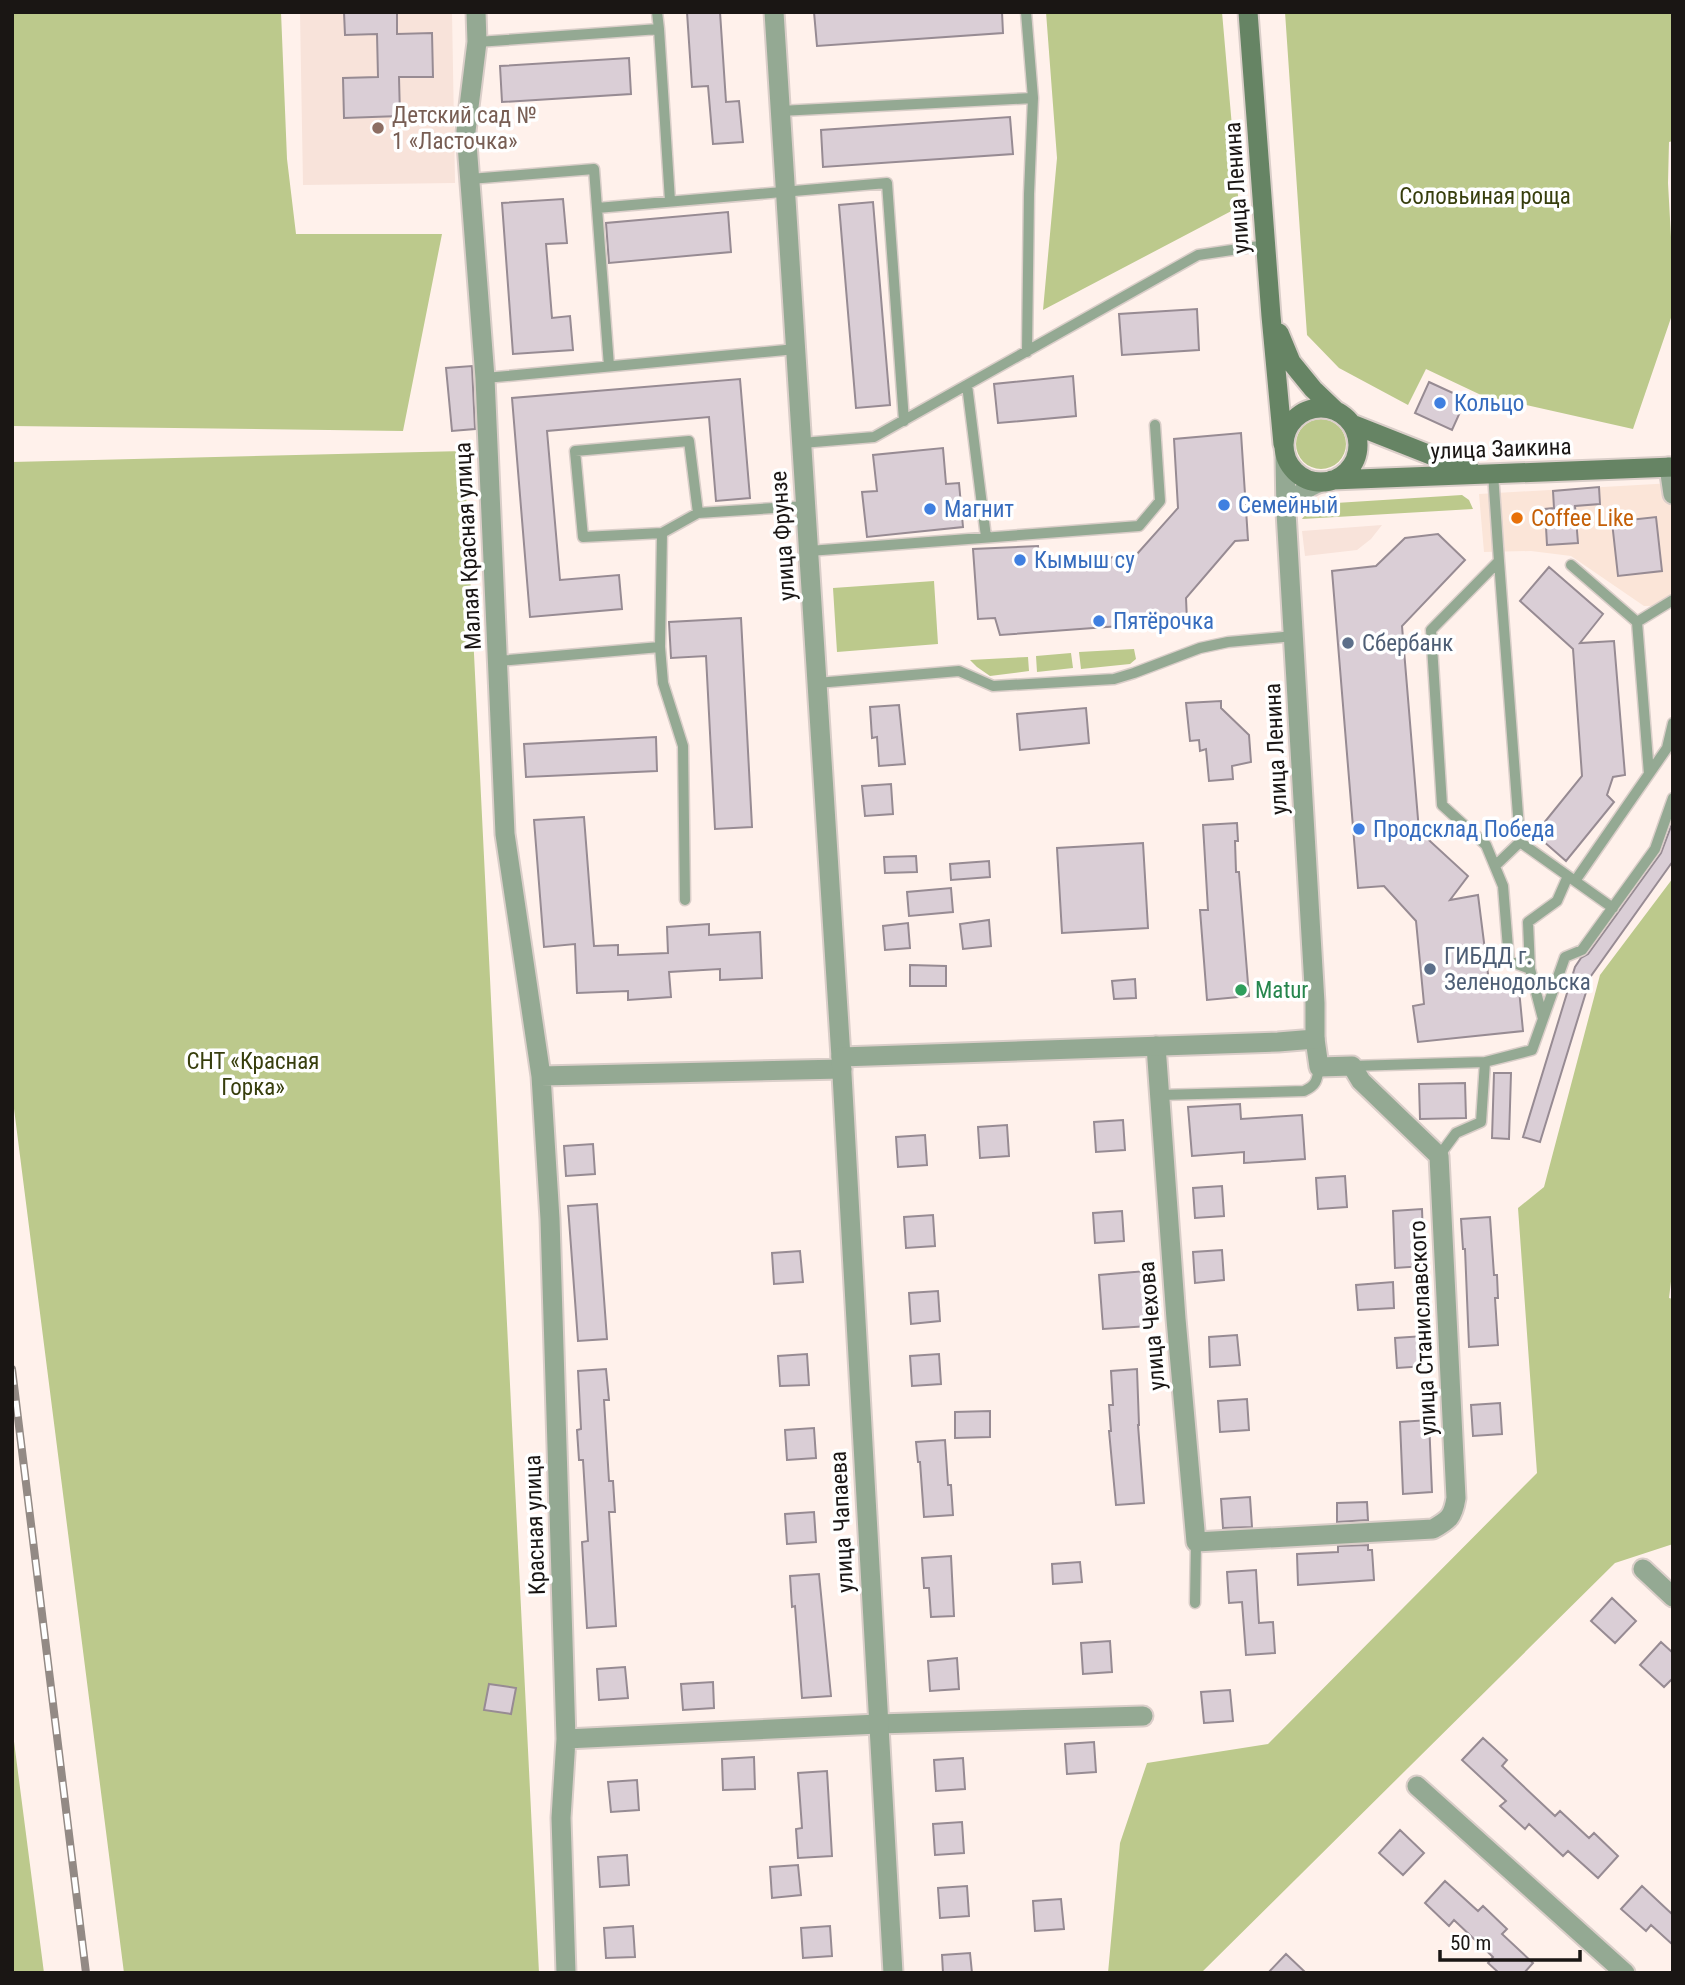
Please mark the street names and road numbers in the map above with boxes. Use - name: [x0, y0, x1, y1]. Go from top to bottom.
- street label: улица Ленина: [1219, 121, 1255, 255]
- street label: улица Заикина: [1430, 433, 1572, 465]
- street label: Малая Красная улица: [449, 441, 487, 651]
- street label: улица Фрунзе: [765, 470, 801, 602]
- street label: улица Ленина: [1259, 682, 1293, 816]
- street label: улица Станиславского: [1404, 1220, 1442, 1436]
- street label: улица Чехова: [1133, 1260, 1171, 1392]
- street label: улица Чапаева: [825, 1450, 859, 1594]
- street label: Красная улица: [519, 1454, 551, 1596]

